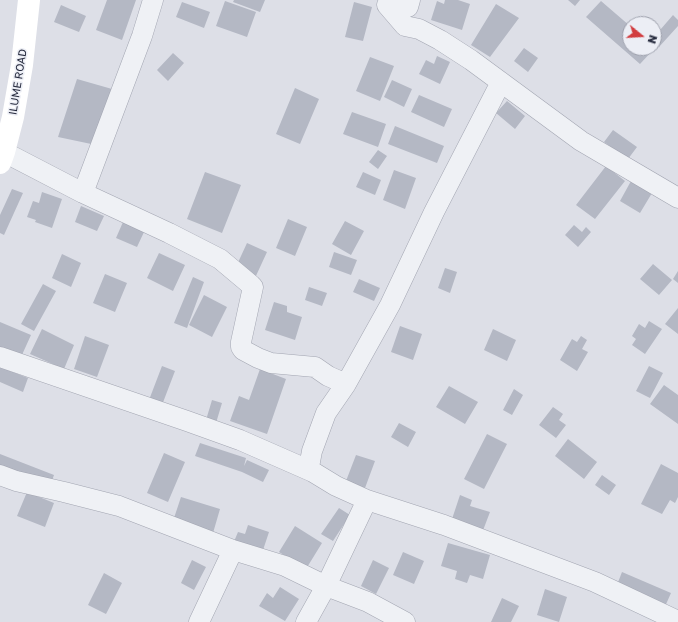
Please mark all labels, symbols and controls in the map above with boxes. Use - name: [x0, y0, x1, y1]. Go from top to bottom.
- north arrow: [622, 16, 662, 56]
- text: N: [645, 34, 660, 46]
- street label: ILUME ROAD: [6, 48, 30, 116]

